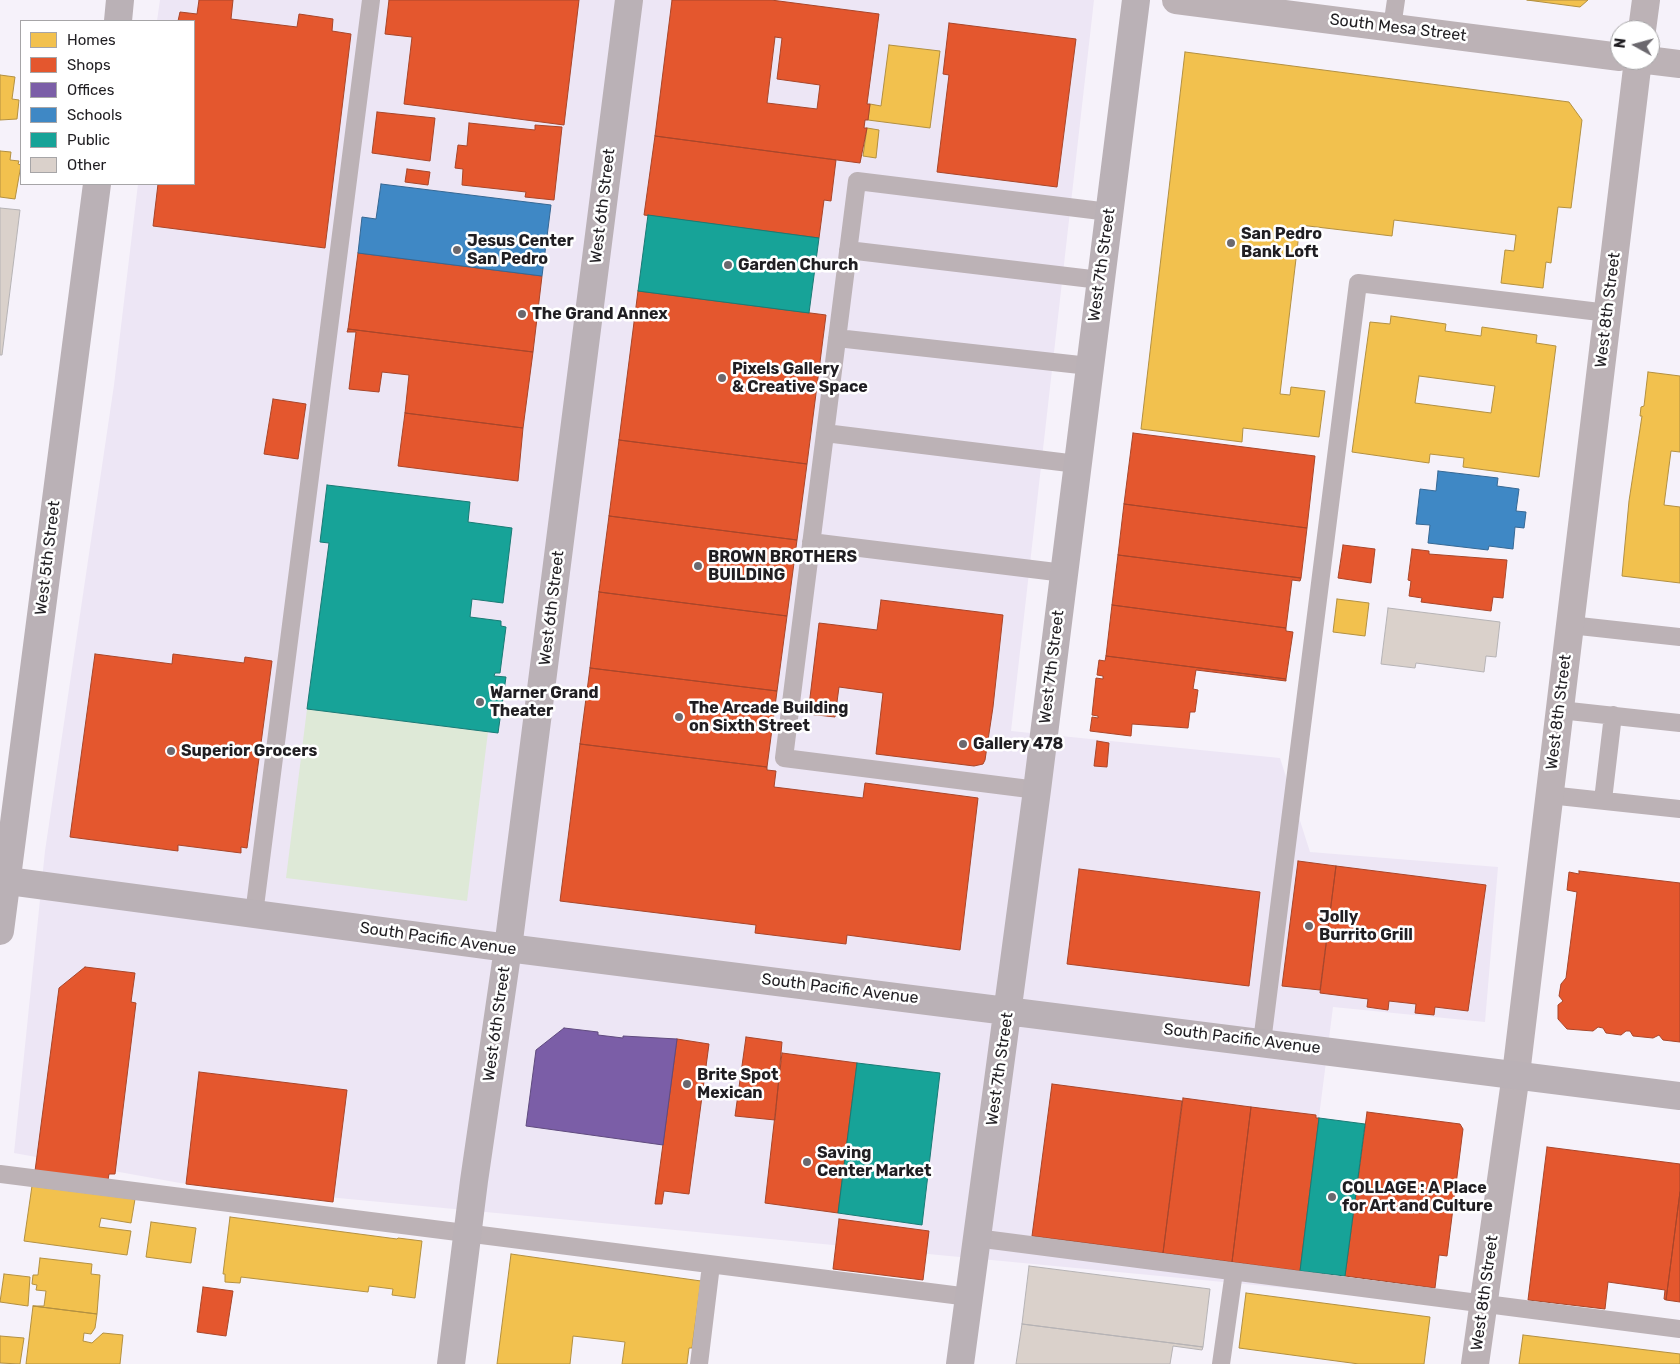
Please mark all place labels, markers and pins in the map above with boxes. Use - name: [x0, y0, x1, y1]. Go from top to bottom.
- place label: San Pedro Bank Loft: [1241, 224, 1322, 262]
- place label: Jesus Center San Pedro: [467, 231, 574, 269]
- marker: San Pedro Bank Loft: [1225, 237, 1237, 249]
- marker: Jesus Center San Pedro: [451, 244, 463, 256]
- place label: Garden Church: [738, 255, 858, 275]
- marker: Garden Church: [722, 259, 734, 271]
- place label: The Grand Annex: [532, 304, 668, 324]
- marker: The Grand Annex: [516, 308, 528, 320]
- place label: Pixels Gallery & Creative Space: [732, 359, 868, 397]
- marker: Pixels Gallery & Creative Space: [716, 372, 728, 384]
- place label: BROWN BROTHERS BUILDING: [708, 547, 857, 585]
- marker: BROWN BROTHERS BUILDING: [692, 560, 704, 572]
- place label: Warner Grand Theater: [490, 683, 599, 721]
- marker: Warner Grand Theater: [474, 696, 486, 708]
- place label: The Arcade Building on Sixth Street: [689, 698, 848, 736]
- marker: The Arcade Building on Sixth Street: [673, 711, 685, 723]
- place label: Gallery 478: [973, 734, 1063, 754]
- marker: Gallery 478: [957, 738, 969, 750]
- place label: Superior Grocers: [181, 741, 317, 761]
- marker: Superior Grocers: [165, 745, 177, 757]
- place label: Jolly Burrito Grill: [1319, 907, 1413, 945]
- marker: Jolly Burrito Grill: [1303, 920, 1315, 932]
- place label: Brite Spot Mexican: [697, 1065, 778, 1103]
- marker: Brite Spot Mexican: [681, 1078, 693, 1090]
- place label: Saving Center Market: [817, 1143, 931, 1181]
- marker: Saving Center Market: [801, 1156, 813, 1168]
- place label: COLLAGE : A Place for Art and Culture: [1342, 1178, 1493, 1216]
- marker: COLLAGE : A Place for Art and Culture: [1326, 1191, 1338, 1203]

